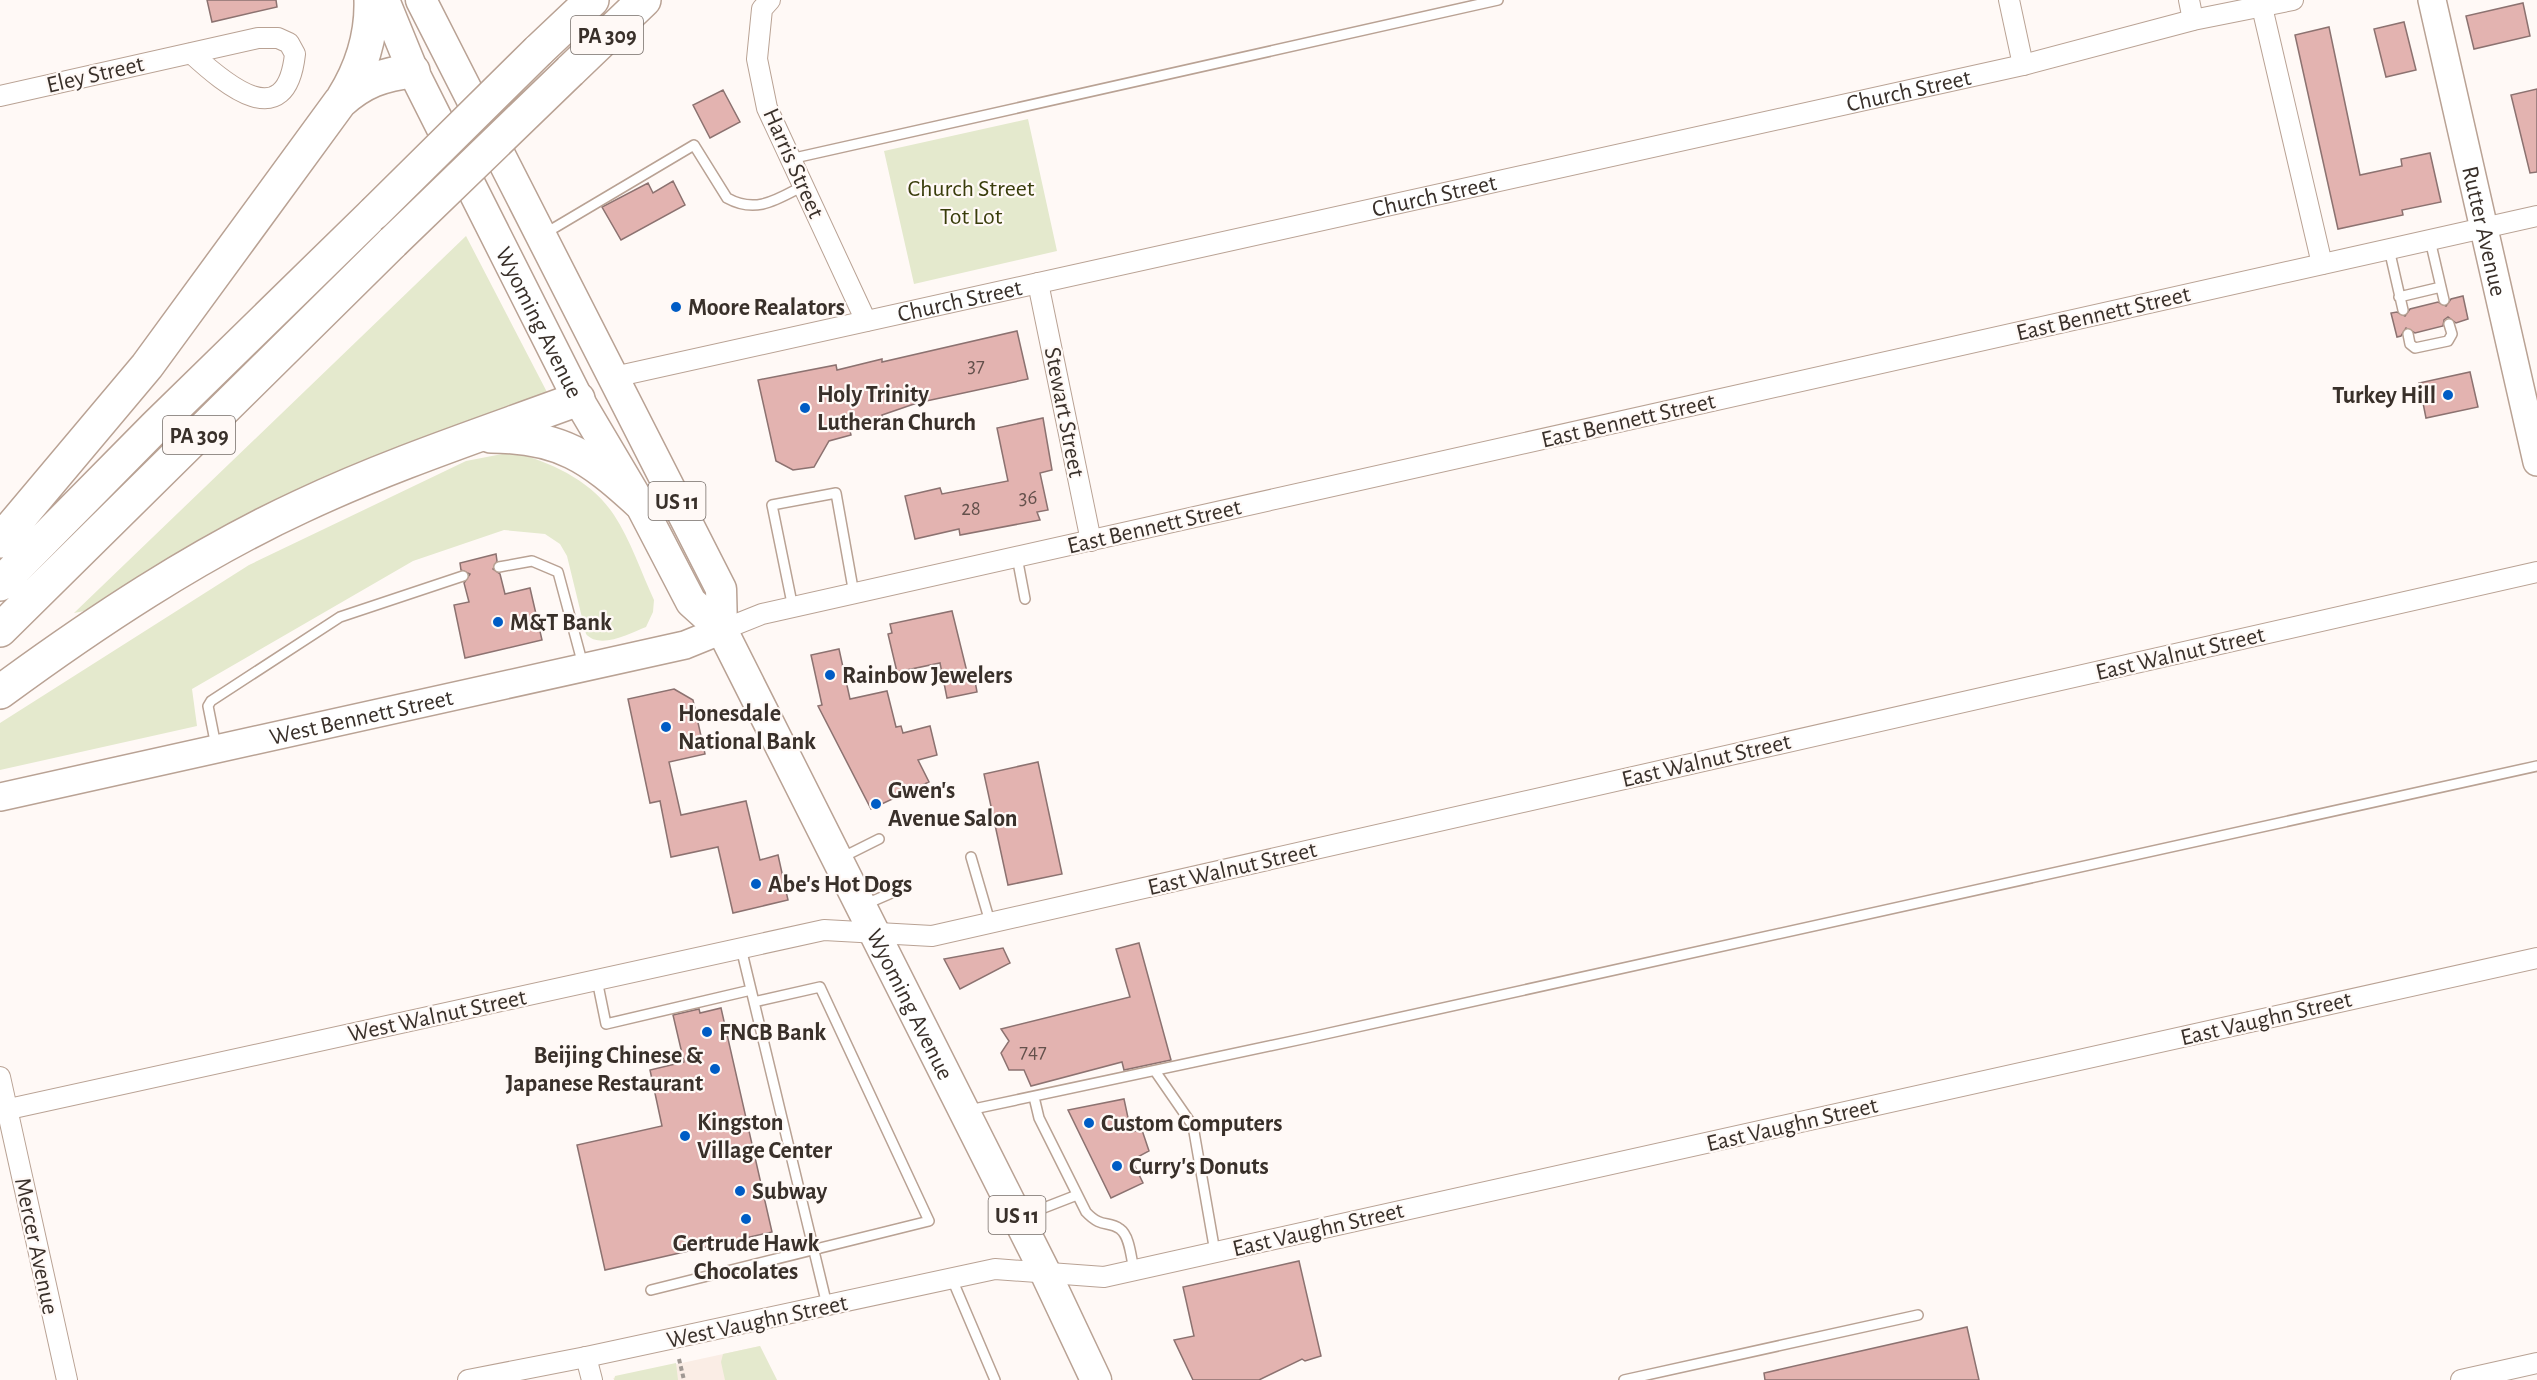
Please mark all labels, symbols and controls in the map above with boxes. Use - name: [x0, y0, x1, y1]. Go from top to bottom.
- road number: PA 309: [571, 16, 643, 54]
- street label: Eley Street: [44, 52, 147, 98]
- street label: Church Street: [1844, 66, 1974, 117]
- street label: Harris Street: [758, 105, 828, 222]
- street label: Rutter Avenue: [2457, 164, 2510, 299]
- street label: Church Street: [1370, 171, 1499, 222]
- park label: Church Street Tot Lot: [908, 177, 1035, 229]
- street label: Wyoming Avenue: [491, 243, 586, 402]
- street label: Church Street: [895, 276, 1025, 327]
- street label: East Bennett Street: [2014, 282, 2193, 346]
- place label: Moore Realators: [688, 296, 845, 320]
- marker: Moore Realators: [669, 300, 683, 314]
- street label: Stewart Street: [1040, 345, 1088, 480]
- house number: 37: [967, 355, 985, 376]
- place label: Holy Trinity Lutheran Church: [817, 383, 976, 435]
- place label: Turkey Hill: [2332, 384, 2436, 408]
- marker: Turkey Hill: [2441, 388, 2455, 402]
- street label: East Bennett Street: [1539, 389, 1718, 453]
- marker: Holy Trinity Lutheran Church: [798, 401, 812, 415]
- road number: PA 309: [163, 416, 235, 454]
- road number: US 11: [648, 482, 706, 520]
- house number: 36: [1019, 487, 1037, 508]
- street label: East Bennett Street: [1065, 495, 1244, 559]
- house number: 28: [961, 498, 981, 519]
- place label: M&T Bank: [510, 611, 612, 635]
- marker: M&T Bank: [491, 615, 505, 629]
- street label: East Walnut Street: [2093, 623, 2267, 685]
- place label: Rainbow Jewelers: [842, 664, 1013, 688]
- marker: Rainbow Jewelers: [823, 668, 837, 682]
- street label: West Bennett Street: [267, 686, 456, 750]
- place label: Honesdale National Bank: [678, 702, 816, 754]
- marker: Honesdale National Bank: [659, 720, 673, 734]
- street label: East Walnut Street: [1619, 730, 1793, 792]
- place label: Gwen's Avenue Salon: [888, 779, 1018, 831]
- marker: Gwen's Avenue Salon: [869, 797, 883, 811]
- street label: East Walnut Street: [1145, 838, 1319, 900]
- place label: Abe's Hot Dogs: [768, 873, 912, 897]
- marker: Abe's Hot Dogs: [749, 877, 763, 891]
- street label: Wyoming Avenue: [862, 925, 957, 1084]
- street label: West Walnut Street: [346, 985, 529, 1047]
- street label: East Vaughn Street: [2178, 988, 2355, 1050]
- place label: FNCB Bank: [719, 1021, 826, 1045]
- marker: FNCB Bank: [700, 1025, 714, 1039]
- house number: 747: [1019, 1041, 1047, 1062]
- place label: Beijing Chinese & Japanese Restaurant: [506, 1044, 703, 1096]
- marker: Beijing Chinese & Japanese Restaurant: [708, 1062, 722, 1076]
- street label: East Vaughn Street: [1704, 1094, 1881, 1156]
- place label: Kingston Village Center: [697, 1111, 833, 1163]
- place label: Custom Computers: [1101, 1112, 1282, 1136]
- marker: Custom Computers: [1082, 1116, 1096, 1130]
- marker: Kingston Village Center: [678, 1129, 692, 1143]
- place label: Curry's Donuts: [1129, 1155, 1269, 1179]
- marker: Curry's Donuts: [1110, 1159, 1124, 1173]
- street label: Mercer Avenue: [10, 1176, 62, 1317]
- place label: Subway: [752, 1180, 828, 1204]
- marker: Subway: [733, 1184, 747, 1198]
- road number: US 11: [988, 1196, 1046, 1234]
- street label: East Vaughn Street: [1230, 1199, 1407, 1261]
- marker: Gertrude Hawk Chocolates: [739, 1212, 753, 1226]
- place label: Gertrude Hawk Chocolates: [673, 1232, 819, 1284]
- street label: West Vaughn Street: [665, 1291, 850, 1353]

